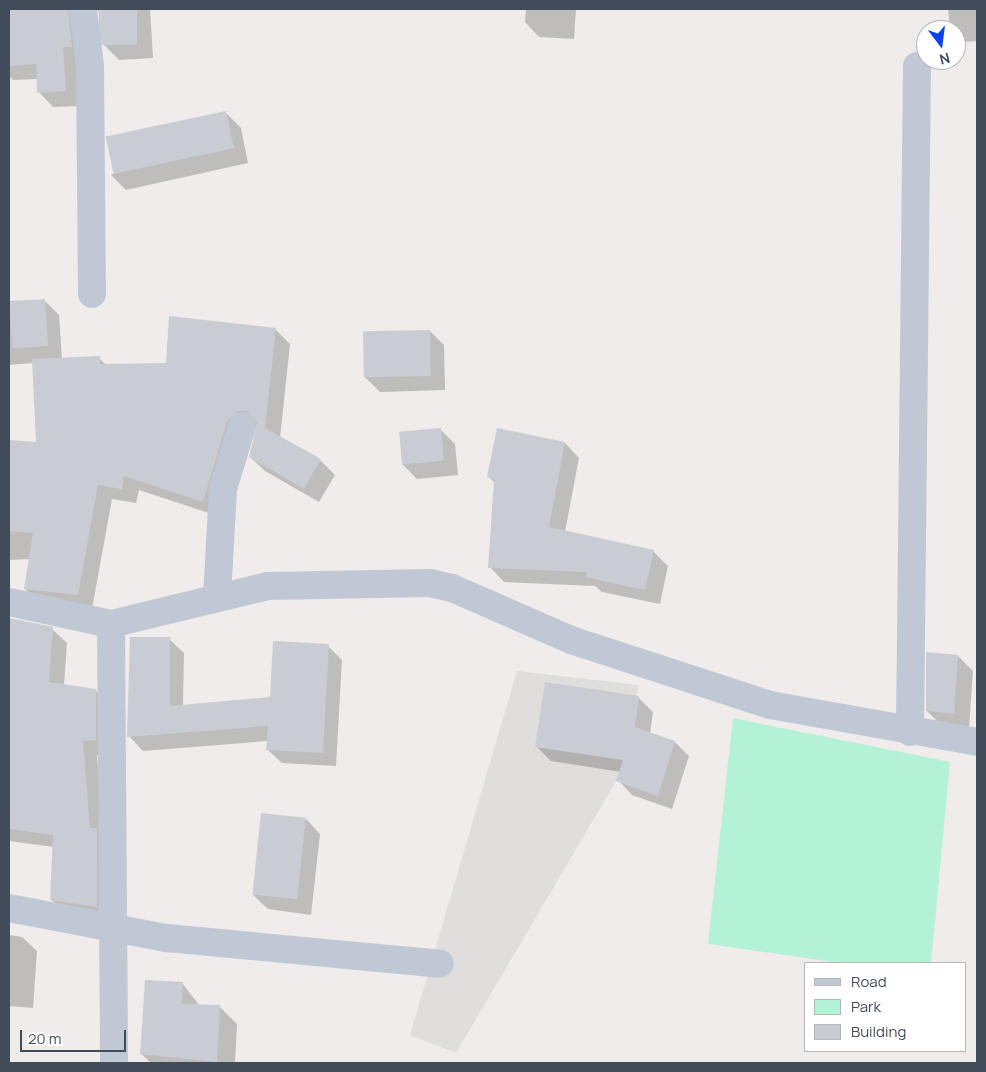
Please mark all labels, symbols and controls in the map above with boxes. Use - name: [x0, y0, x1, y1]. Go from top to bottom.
- north arrow: [916, 20, 966, 70]
- text: N: [937, 49, 952, 69]
- legend: [804, 962, 966, 1052]
- text: Road: [851, 971, 887, 992]
- text: Park: [851, 996, 881, 1017]
- scale bar: [22, 1020, 129, 1052]
- text: Building: [851, 1021, 906, 1042]
- text: 20 m: [28, 1028, 61, 1049]

